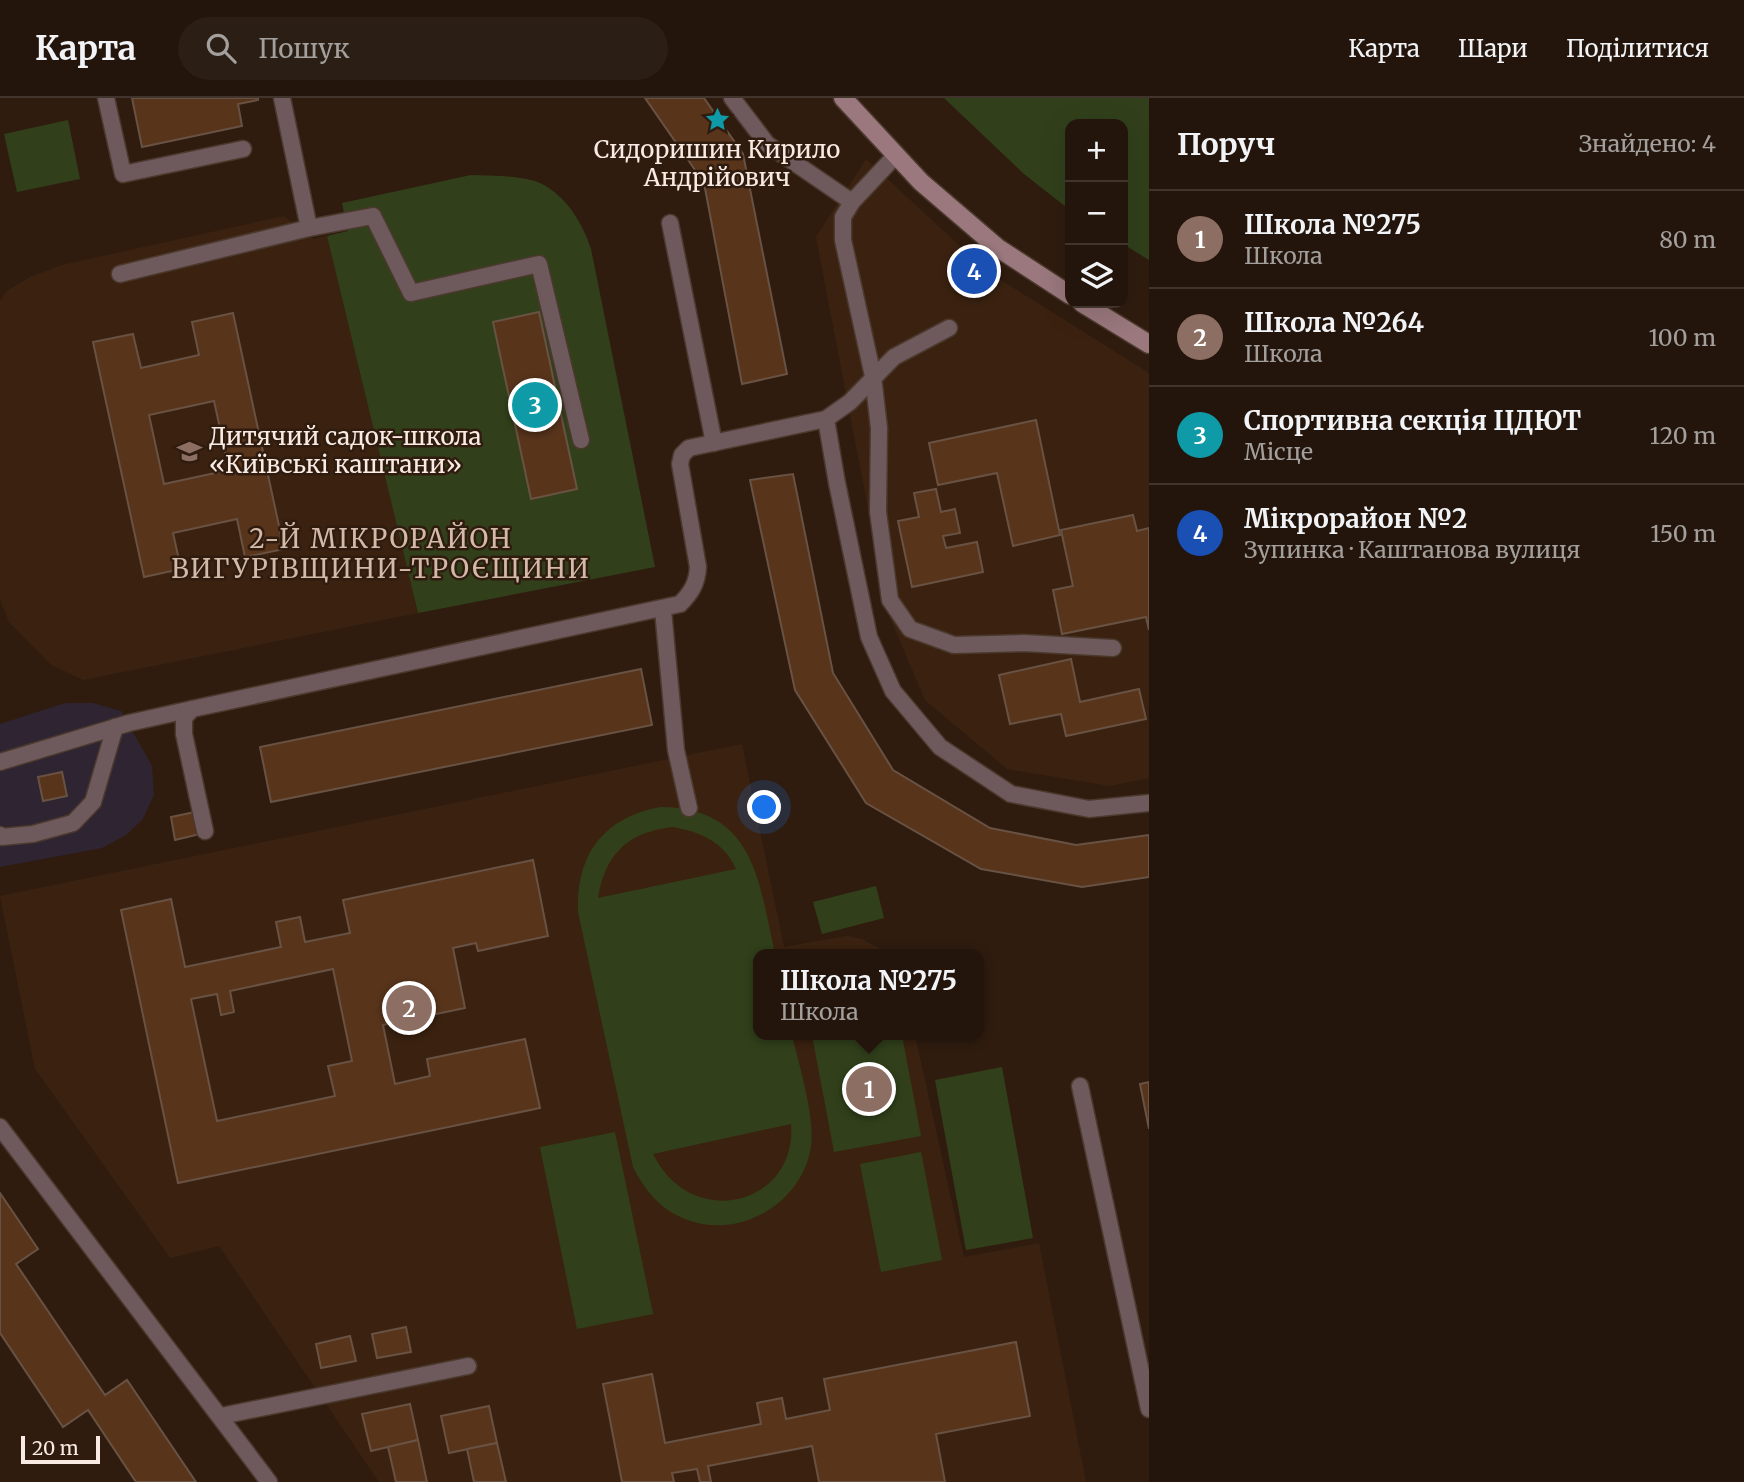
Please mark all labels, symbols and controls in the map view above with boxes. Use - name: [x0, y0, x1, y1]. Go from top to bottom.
- search box: [178, 17, 668, 80]
- text: Карта: [35, 28, 136, 69]
- icon: search: [202, 29, 240, 67]
- text: Пошук: [258, 32, 350, 65]
- text: Карта: [1348, 33, 1420, 64]
- text: Шари: [1458, 33, 1528, 64]
- text: Поділитися: [1566, 33, 1709, 64]
- place icon: Сидоришин Кирило Андрійович: [703, 105, 731, 133]
- map controls: [1065, 119, 1128, 308]
- button: +: [1065, 119, 1128, 182]
- text: Поруч: [1177, 125, 1275, 163]
- text: Знайдено: 4: [1579, 129, 1716, 158]
- place label: Сидоришин Кирило Андрійович: [594, 134, 840, 193]
- button: −: [1065, 182, 1128, 245]
- text: Школа №275: [1244, 208, 1421, 241]
- text: 1: [1195, 225, 1205, 254]
- text: 80 m: [1659, 225, 1716, 254]
- text: Школа: [1244, 241, 1323, 270]
- pin: 4: [951, 245, 997, 297]
- button: layers: [1065, 245, 1128, 308]
- text: Школа №264: [1244, 306, 1424, 339]
- text: 2: [1193, 323, 1207, 352]
- text: 100 m: [1648, 323, 1716, 352]
- text: Школа: [1244, 339, 1323, 368]
- pin: 3: [512, 379, 558, 431]
- text: Спортивна секція ЦДЮТ: [1244, 404, 1581, 437]
- place label: Дитячий садок-школа «Київські каштани»: [209, 421, 482, 480]
- text: 3: [1193, 421, 1207, 450]
- text: 120 m: [1650, 421, 1716, 450]
- school or university icon: Дитячий садок-школа «Київські каштани»: [175, 437, 203, 465]
- text: Місце: [1244, 437, 1313, 466]
- text: Мікрорайон №2: [1244, 502, 1467, 535]
- text: 4: [1193, 519, 1207, 548]
- text: 150 m: [1650, 519, 1716, 548]
- district label: 2-Й МІКРОРАЙОН ВИГУРІВЩИНИ-ТРОЄЩИНИ: [171, 522, 591, 585]
- text: Зупинка · Каштанова вулиця: [1244, 535, 1580, 564]
- your location: [747, 790, 781, 824]
- popup: [753, 949, 984, 1040]
- text: Школа №275: [780, 964, 957, 997]
- pin: 2: [386, 982, 432, 1034]
- text: Школа: [780, 997, 858, 1026]
- pin: 1: [846, 1063, 892, 1115]
- scale bar: [21, 1433, 100, 1465]
- text: 20 m: [32, 1436, 79, 1460]

